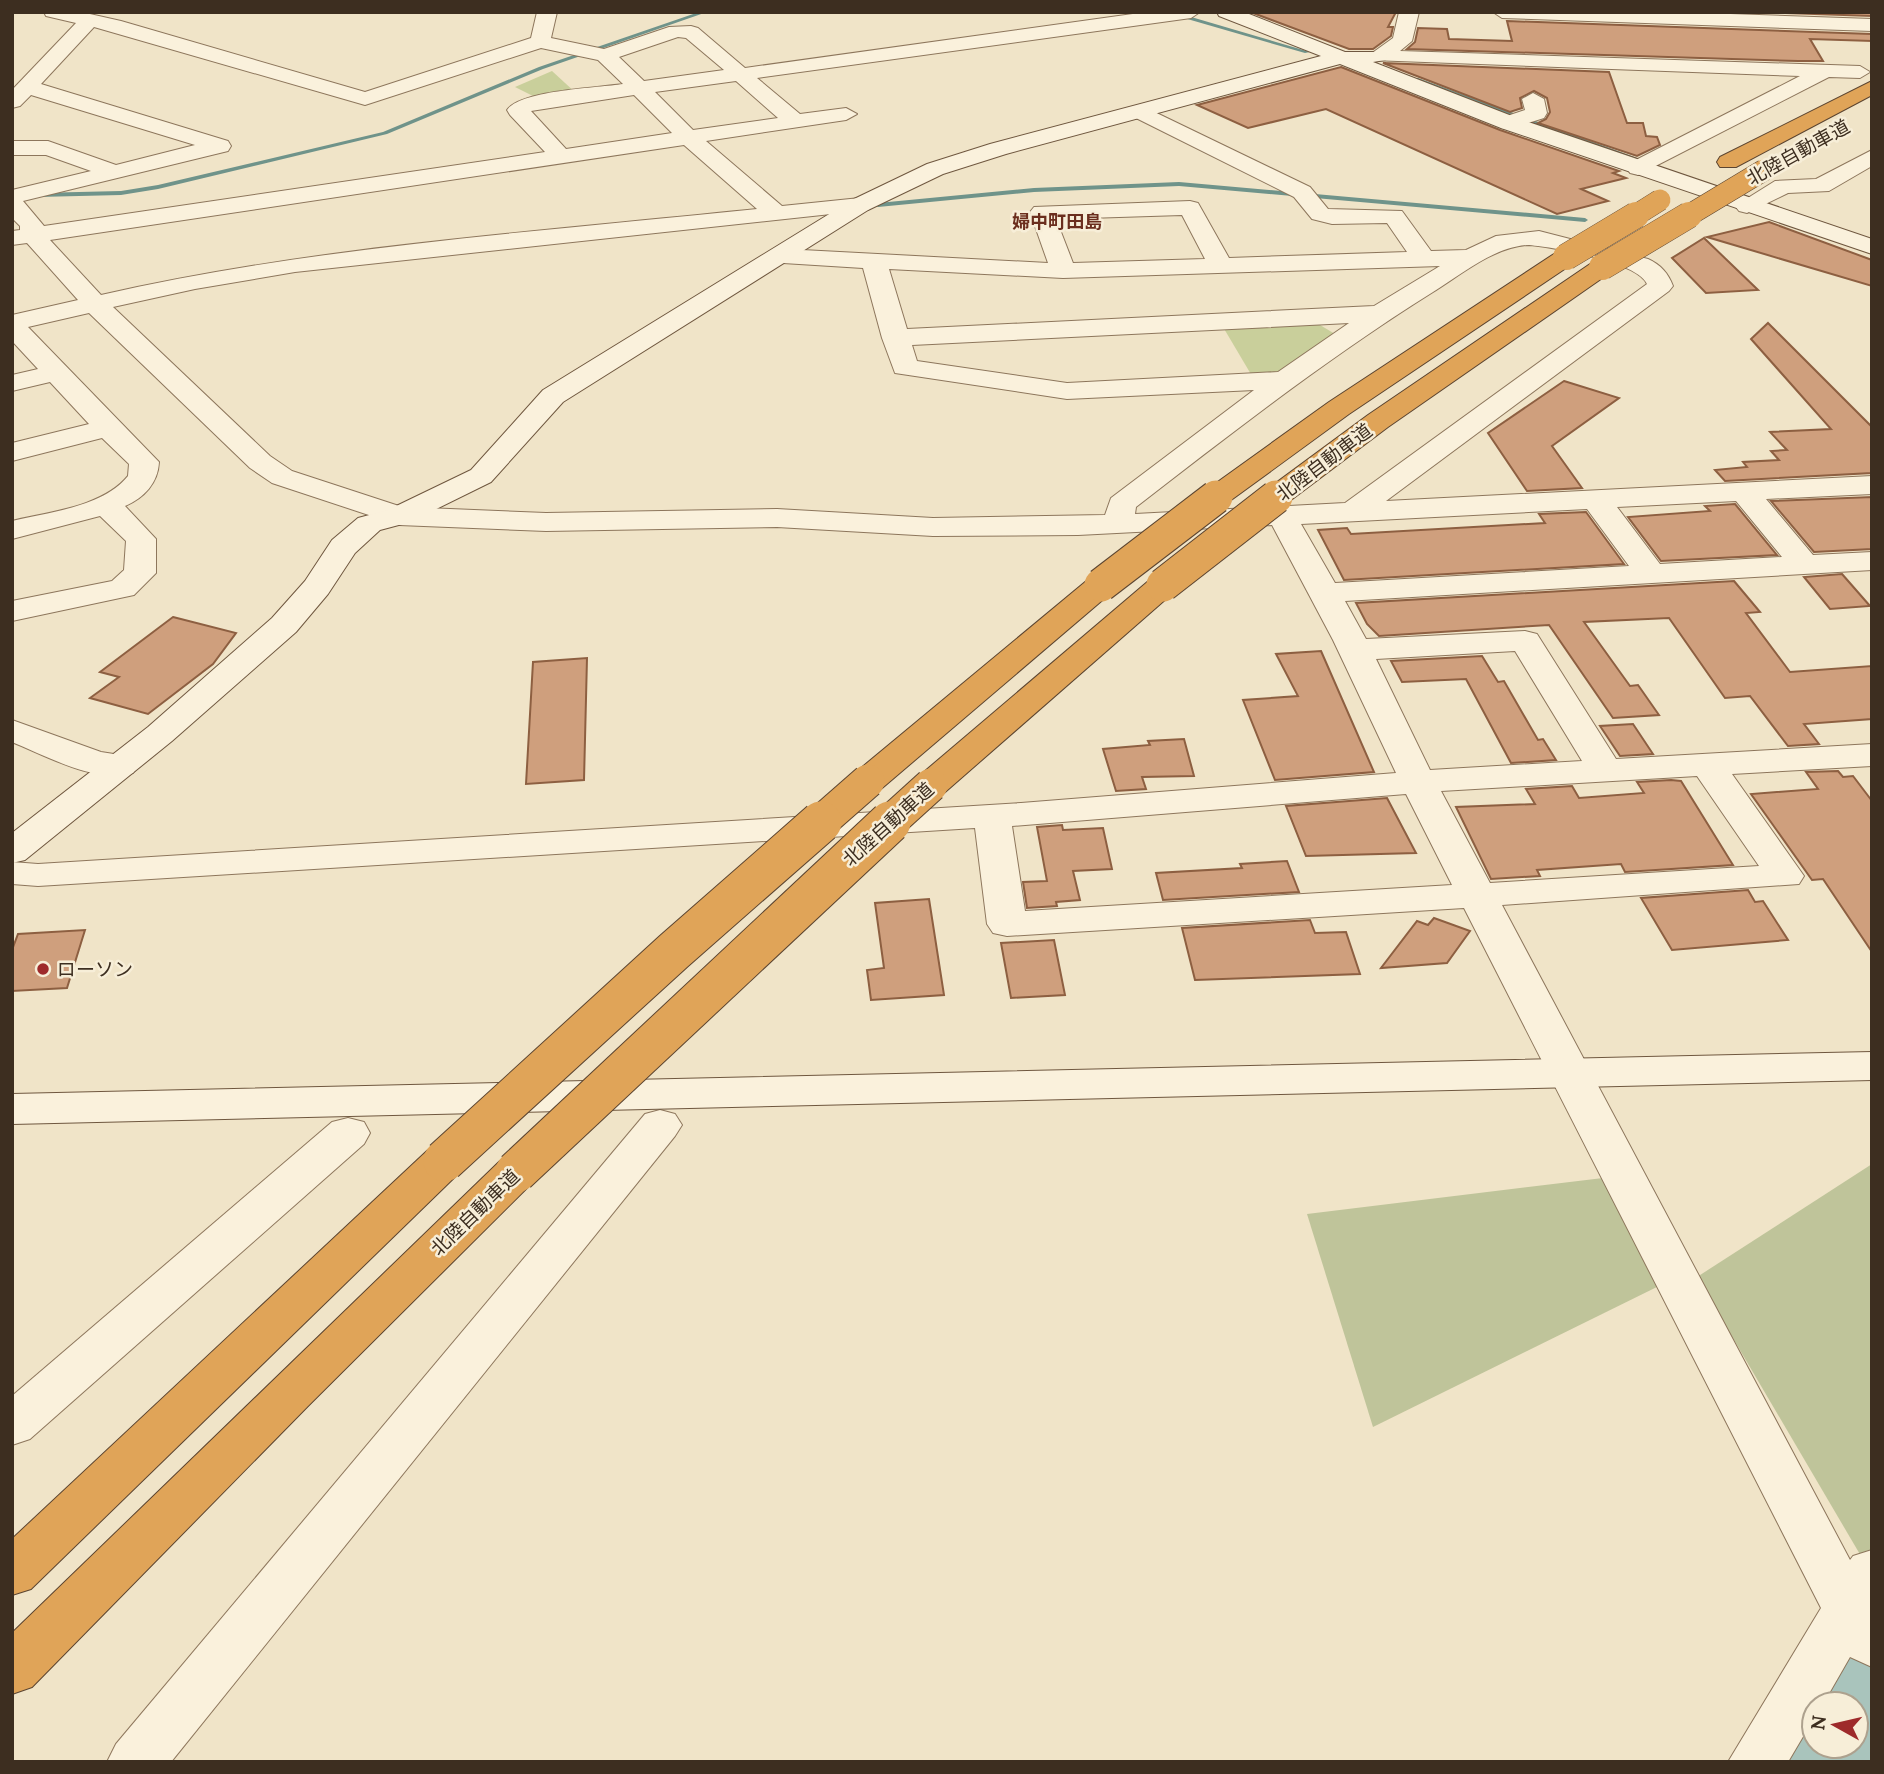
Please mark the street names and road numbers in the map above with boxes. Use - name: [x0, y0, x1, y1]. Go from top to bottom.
- street label: 北陸自動車道: [1742, 114, 1854, 190]
- street label: 北陸自動車道: [1271, 418, 1377, 506]
- street label: 北陸自動車道: [838, 777, 938, 871]
- street label: 北陸自動車道: [426, 1164, 524, 1260]

